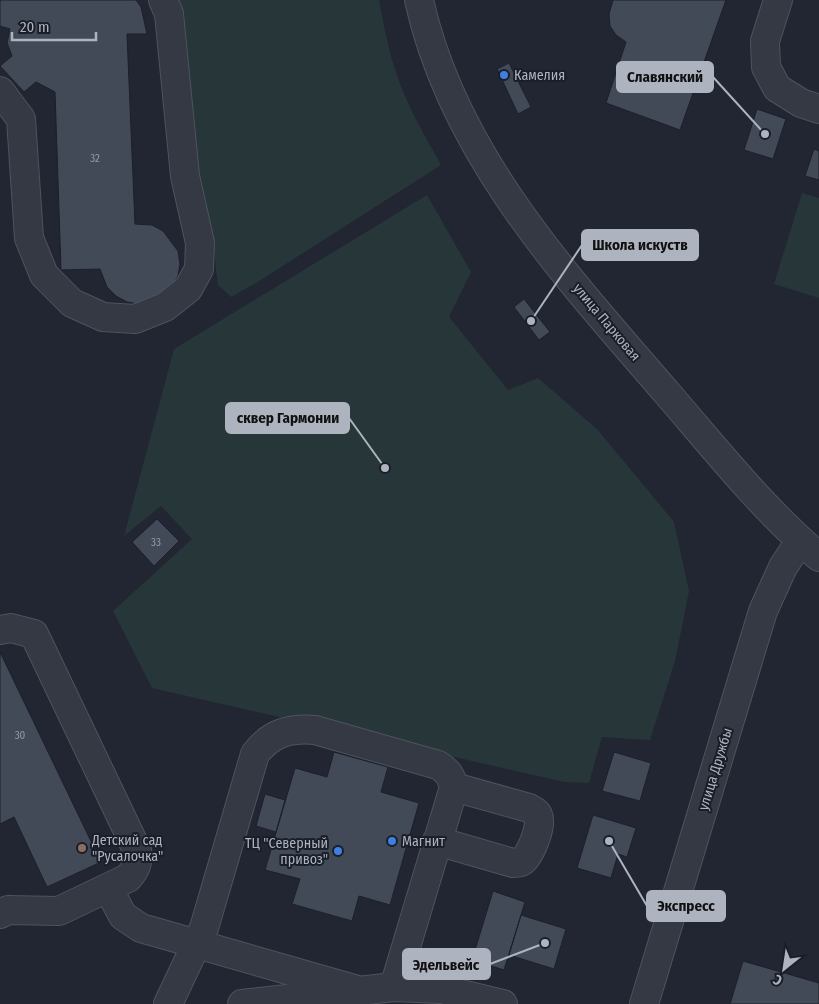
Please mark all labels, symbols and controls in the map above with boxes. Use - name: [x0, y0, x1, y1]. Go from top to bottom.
- scale bar: [12, 10, 96, 42]
- text: 20 m: [20, 18, 50, 36]
- callout: Славянский: [617, 62, 713, 92]
- place label: Камелия: [514, 67, 565, 84]
- text: Славянский: [627, 68, 703, 86]
- marker: Камелия: [498, 69, 510, 81]
- house number: 32: [90, 152, 100, 165]
- callout: Школа искуств: [582, 230, 698, 260]
- text: Школа искуств: [592, 236, 688, 254]
- street label: улица Парковая: [569, 280, 644, 364]
- callout: сквер Гармонии: [226, 403, 349, 433]
- text: сквер Гармонии: [237, 409, 339, 427]
- house number: 33: [151, 536, 161, 549]
- street label: улица Дружбы: [695, 726, 736, 812]
- house number: 30: [15, 729, 26, 742]
- place label: Детский сад "Русалочка": [91, 832, 163, 865]
- place label: Магнит: [402, 833, 445, 850]
- place label: ТЦ "Северный привоз": [245, 835, 328, 868]
- marker: Магнит: [386, 835, 398, 847]
- marker: Детский сад "Русалочка": [76, 842, 88, 854]
- marker: ТЦ "Северный привоз": [332, 845, 344, 857]
- callout: Экспресс: [647, 891, 725, 921]
- text: Экспресс: [657, 897, 715, 915]
- north arrow: [759, 944, 809, 994]
- callout: Эдельвейс: [403, 949, 490, 979]
- text: Эдельвейс: [413, 956, 480, 974]
- text: С: [770, 970, 785, 989]

